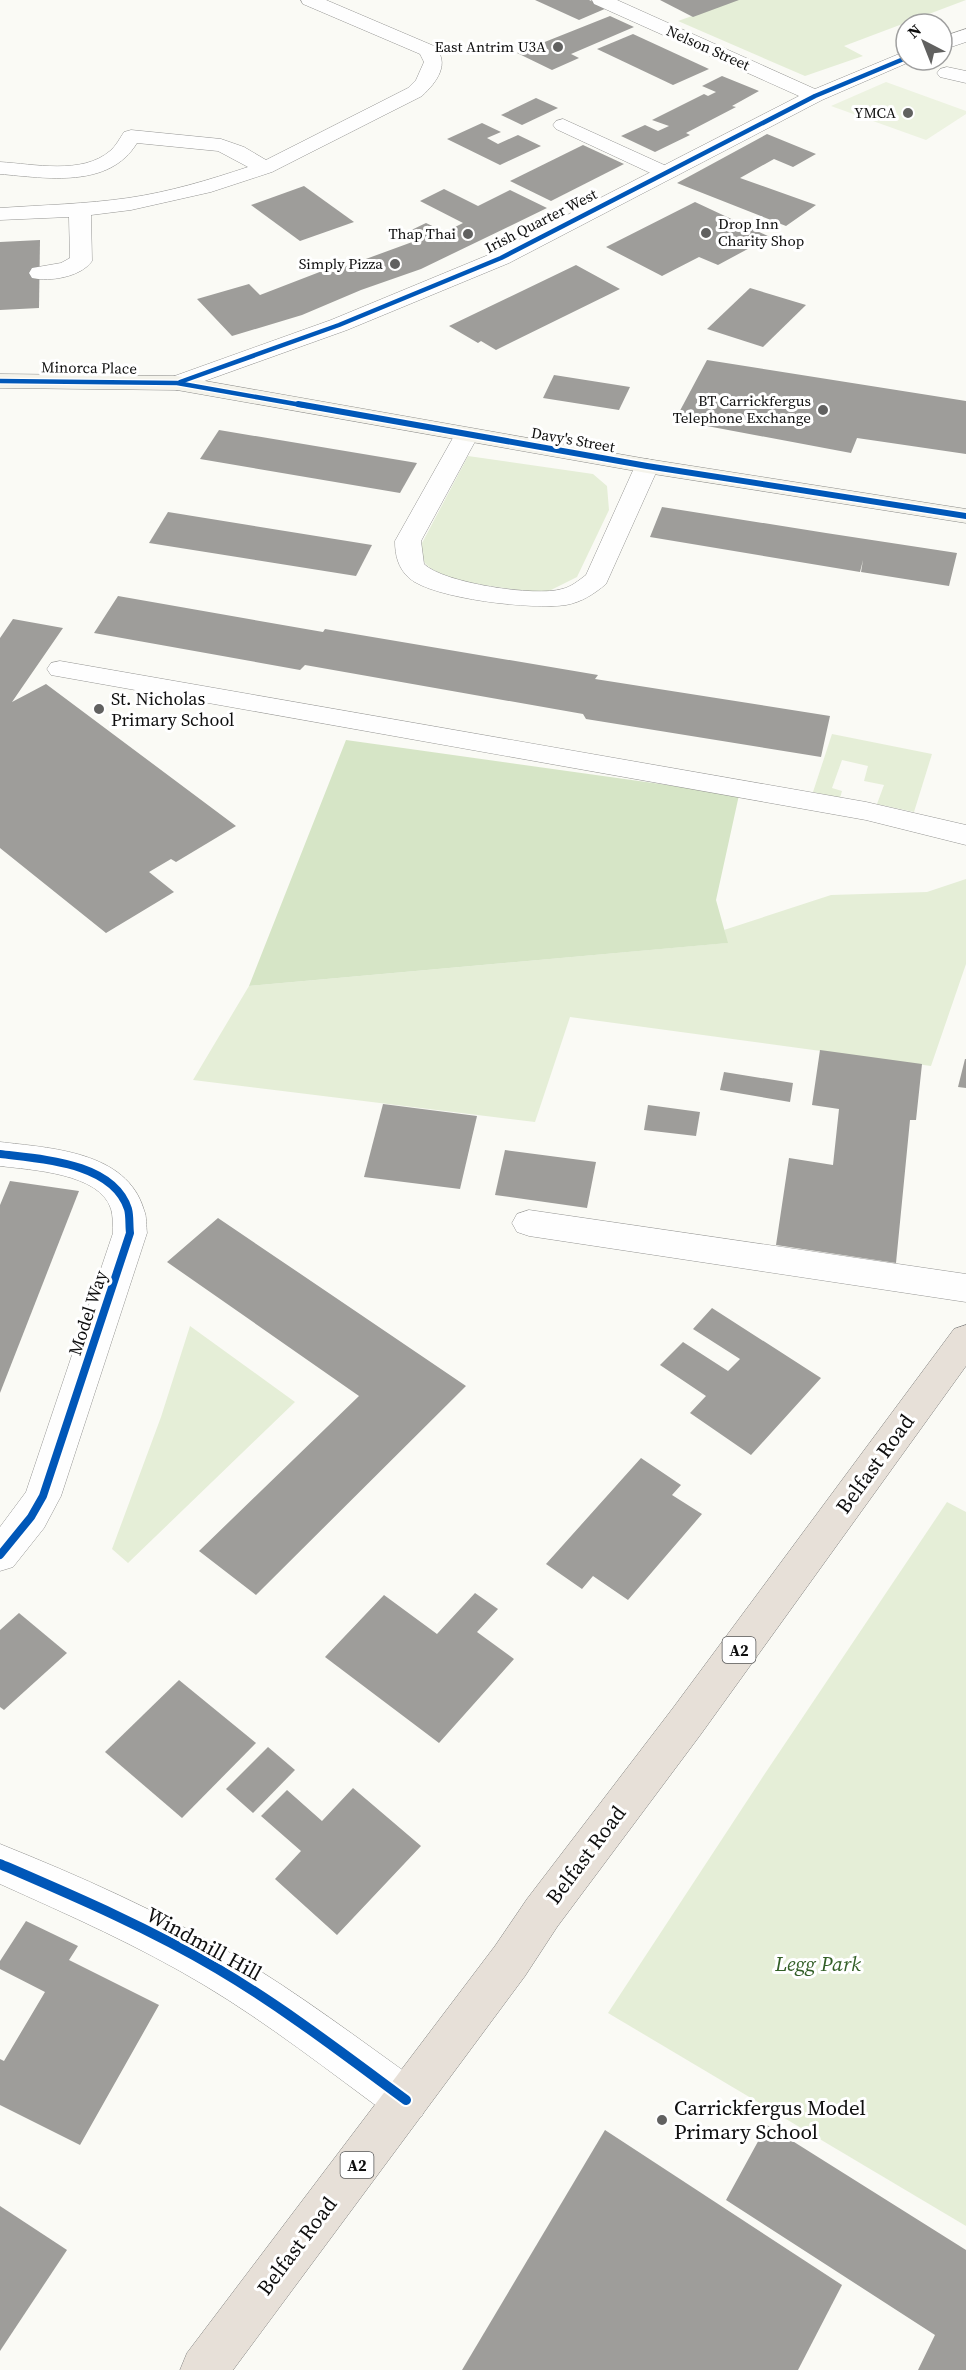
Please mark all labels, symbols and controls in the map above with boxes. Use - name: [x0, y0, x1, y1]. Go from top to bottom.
- north arrow: [894, 12, 954, 72]
- text: N: [902, 19, 926, 43]
- street label: Nelson Street: [663, 20, 753, 75]
- place label: East Antrim U3A: [434, 36, 546, 57]
- marker: East Antrim U3A: [551, 40, 565, 54]
- place label: YMCA: [854, 102, 896, 123]
- marker: YMCA: [901, 106, 915, 120]
- street label: Irish Quarter West: [481, 183, 600, 258]
- place label: Drop Inn Charity Shop: [718, 213, 805, 251]
- place label: Thap Thai: [388, 223, 456, 244]
- marker: Drop Inn Charity Shop: [699, 226, 713, 240]
- marker: Thap Thai: [461, 227, 475, 241]
- place label: Simply Pizza: [299, 253, 383, 274]
- marker: Simply Pizza: [388, 257, 402, 271]
- street label: Minorca Place: [41, 356, 137, 379]
- place label: BT Carrickfergus Telephone Exchange: [673, 390, 811, 428]
- marker: BT Carrickfergus Telephone Exchange: [816, 403, 830, 417]
- street label: Davy's Street: [530, 422, 617, 457]
- place label: St. Nicholas Primary School: [111, 686, 234, 732]
- marker: St. Nicholas Primary School: [92, 702, 106, 716]
- street label: Model Way: [62, 1266, 113, 1359]
- street label: Belfast Road: [829, 1408, 921, 1519]
- road number: A2: [722, 1637, 756, 1663]
- street label: Belfast Road: [539, 1799, 632, 1910]
- street label: Windmill Hill: [141, 1900, 267, 1987]
- park label: Legg Park: [774, 1949, 861, 1978]
- place label: Carrickfergus Model Primary School: [674, 2093, 866, 2146]
- marker: Carrickfergus Model Primary School: [655, 2113, 669, 2127]
- road number: A2: [340, 2152, 374, 2178]
- street label: Belfast Road: [250, 2190, 343, 2301]

